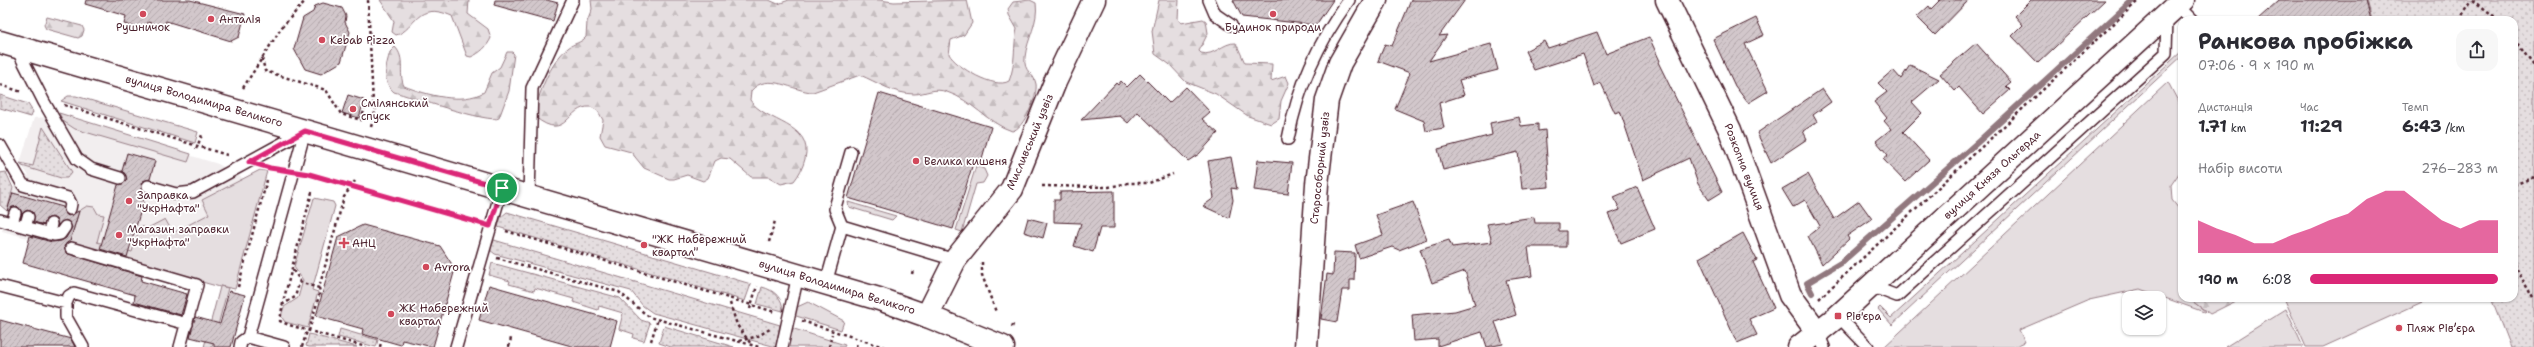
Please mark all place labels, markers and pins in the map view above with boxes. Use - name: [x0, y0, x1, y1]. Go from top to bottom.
- marker: Рушничок: [138, 9, 148, 19]
- marker: Будинок природи: [1268, 9, 1278, 19]
- place label: Анталія: [219, 12, 261, 27]
- marker: Анталія: [206, 14, 216, 24]
- place label: Рушничок: [116, 20, 170, 35]
- place label: Будинок природи: [1225, 20, 1321, 35]
- place label: Kebab Pizza: [330, 33, 395, 48]
- marker: Kebab Pizza: [317, 35, 327, 45]
- place label: Смілянський спуск: [361, 96, 429, 124]
- marker: Смілянський спуск: [348, 104, 358, 114]
- place label: Велика кишеня: [924, 154, 1007, 169]
- marker: Велика кишеня: [911, 156, 921, 166]
- pin: [485, 171, 519, 205]
- place label: Заправка "УкрНафта": [137, 188, 200, 216]
- marker: Заправка "УкрНафта": [124, 196, 134, 206]
- place label: Магазин заправки "УкрНафта": [127, 222, 229, 250]
- marker: Магазин заправки "УкрНафта": [114, 230, 124, 240]
- place label: "ЖК Набережний квартал": [652, 232, 746, 260]
- place label: АНЦ: [352, 236, 376, 251]
- marker: АНЦ: [339, 238, 349, 248]
- marker: "ЖК Набережний квартал": [639, 240, 649, 250]
- place label: Avrora: [434, 260, 470, 275]
- marker: Avrora: [421, 262, 431, 272]
- place label: ЖК Набережний квартал: [399, 301, 489, 329]
- marker: ЖК Набережний квартал: [386, 309, 396, 319]
- place label: Рів'єра: [1846, 309, 1881, 324]
- marker: Рів'єра: [1833, 311, 1843, 321]
- place label: Пляж Рівʼєра: [2407, 321, 2475, 336]
- marker: Пляж Рівʼєра: [2394, 323, 2404, 333]

